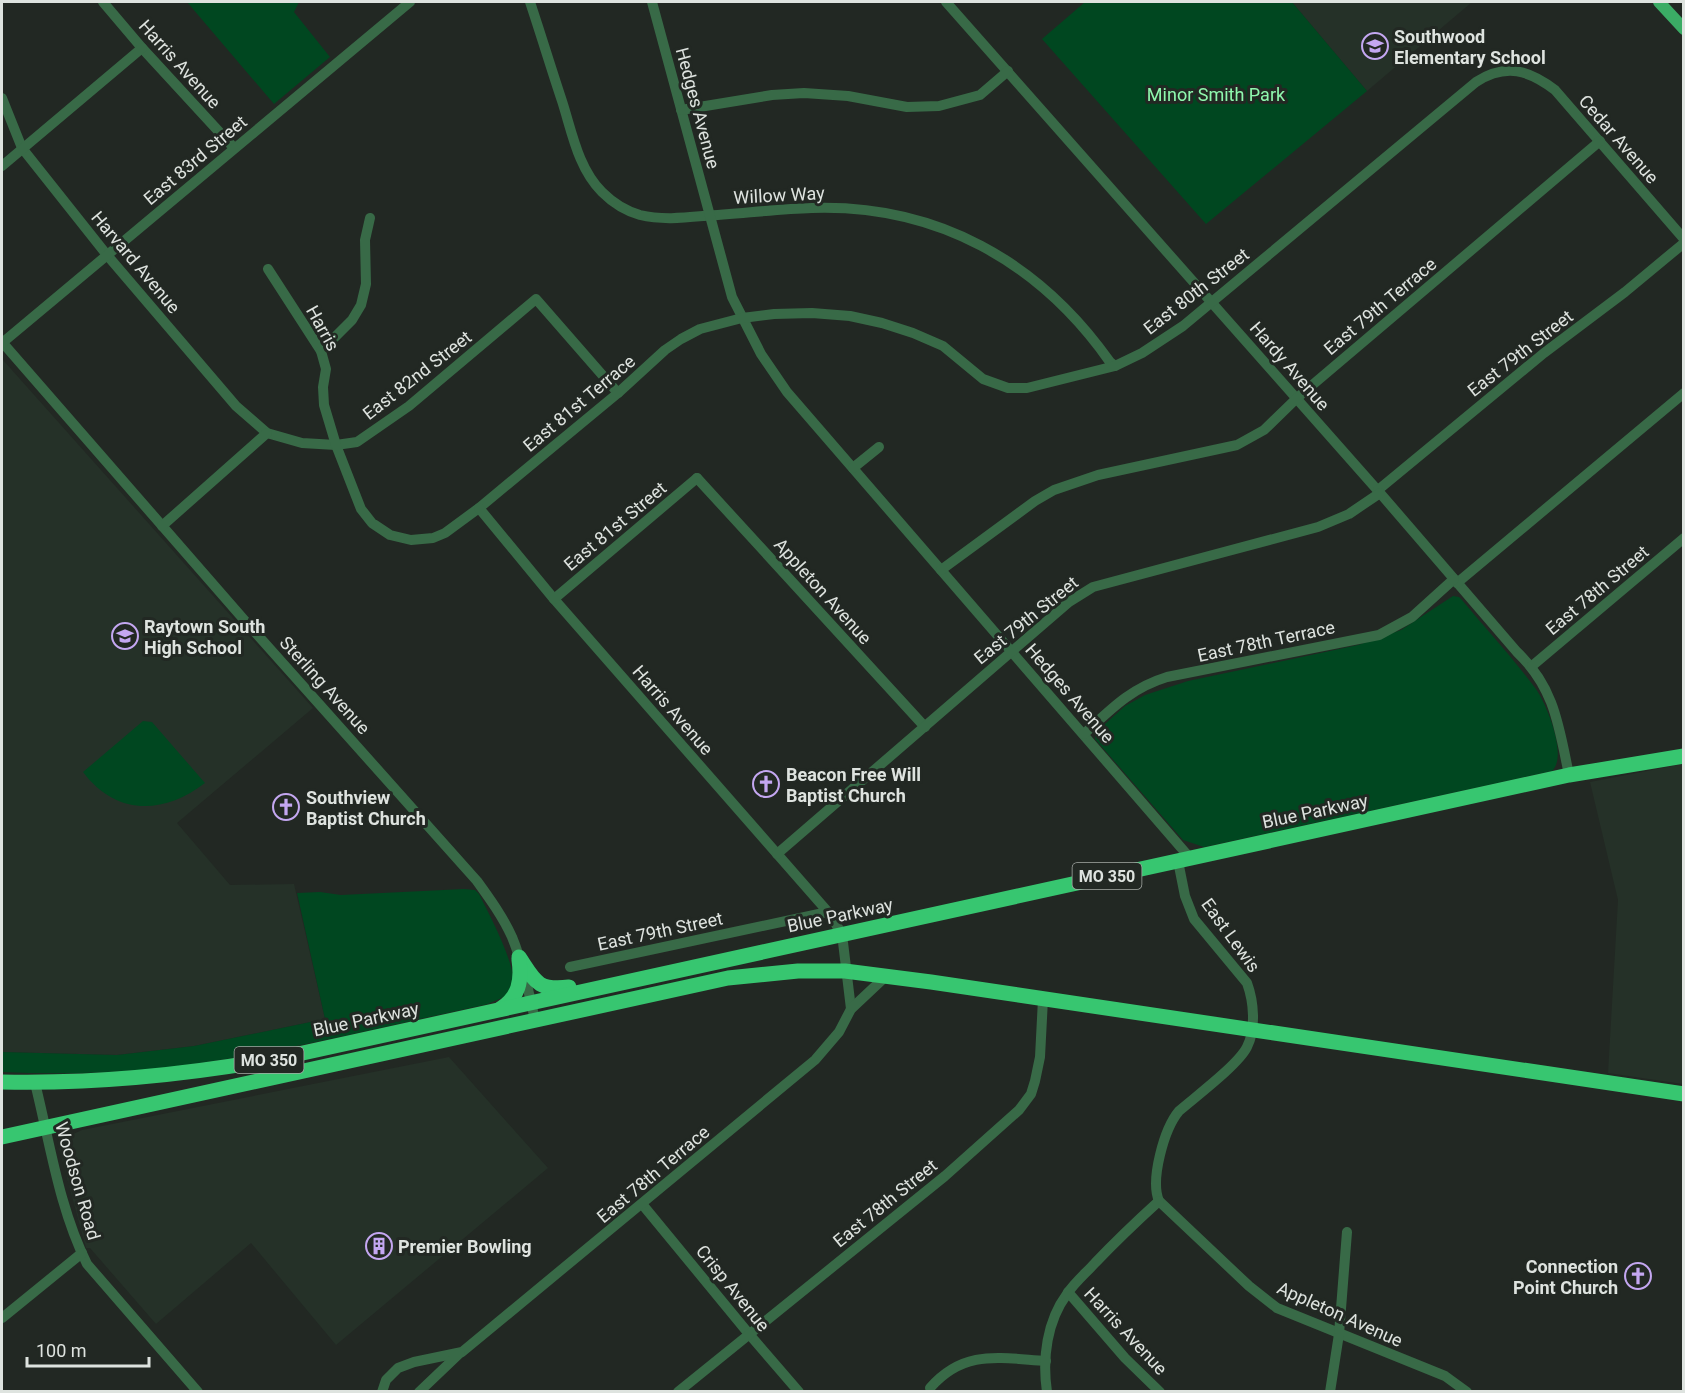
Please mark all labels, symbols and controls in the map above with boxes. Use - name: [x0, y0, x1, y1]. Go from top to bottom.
- street label: Harris Avenue: [135, 15, 225, 113]
- place label: Southwood Elementary School: [1394, 26, 1546, 68]
- school or university icon: Southwood Elementary School: [1360, 31, 1390, 61]
- street label: Hedges Avenue: [672, 45, 724, 171]
- park label: Minor Smith Park: [1147, 84, 1286, 105]
- street label: Cedar Avenue: [1575, 90, 1663, 188]
- street label: East 83rd Street: [139, 111, 251, 209]
- street label: Willow Way: [733, 182, 826, 208]
- street label: Harvard Avenue: [87, 207, 185, 317]
- street label: East 80th Street: [1139, 243, 1253, 339]
- street label: East 79th Terrace: [1320, 253, 1440, 359]
- street label: Harris: [302, 302, 344, 354]
- street label: East 79th Street: [1463, 305, 1577, 401]
- street label: Hardy Avenue: [1246, 317, 1334, 415]
- street label: East 82nd Street: [359, 326, 476, 424]
- street label: East 81st Terrace: [519, 350, 639, 456]
- street label: East 81st Street: [560, 477, 670, 575]
- street label: Appleton Avenue: [770, 534, 876, 648]
- street label: East 78th Street: [1541, 541, 1653, 639]
- street label: East 79th Street: [970, 572, 1082, 668]
- place label: Raytown South High School: [144, 616, 265, 658]
- street label: East 78th Terrace: [1195, 616, 1337, 666]
- school or university icon: Raytown South High School: [110, 621, 140, 651]
- street label: Sterling Avenue: [276, 632, 374, 738]
- street label: Hedges Avenue: [1021, 639, 1119, 747]
- street label: Harris Avenue: [628, 661, 718, 759]
- place label: Beacon Free Will Baptist Church: [786, 764, 921, 806]
- church icon: Beacon Free Will Baptist Church: [751, 769, 781, 799]
- place label: Southview Baptist Church: [306, 787, 426, 829]
- street label: Blue Parkway: [1260, 789, 1370, 832]
- church icon: Southview Baptist Church: [271, 792, 301, 822]
- road number: MO 350: [1072, 863, 1142, 889]
- street label: Blue Parkway: [785, 893, 895, 936]
- street label: East Lewis: [1197, 894, 1265, 976]
- street label: East 79th Street: [595, 907, 725, 955]
- street label: Blue Parkway: [311, 997, 421, 1040]
- road number: MO 350: [234, 1047, 304, 1073]
- street label: Woodson Road: [51, 1120, 105, 1242]
- street label: East 78th Terrace: [593, 1121, 713, 1227]
- street label: East 78th Street: [829, 1155, 941, 1251]
- building icon: Premier Bowling: [364, 1231, 394, 1261]
- place label: Premier Bowling: [398, 1236, 532, 1257]
- street label: Crisp Avenue: [692, 1241, 774, 1335]
- place label: Connection Point Church: [1513, 1256, 1618, 1298]
- church icon: Connection Point Church: [1623, 1261, 1653, 1291]
- street label: Appleton Avenue: [1274, 1277, 1406, 1351]
- street label: Harris Avenue: [1080, 1283, 1172, 1379]
- scale bar: [27, 1330, 148, 1368]
- text: 100 m: [36, 1340, 87, 1361]

